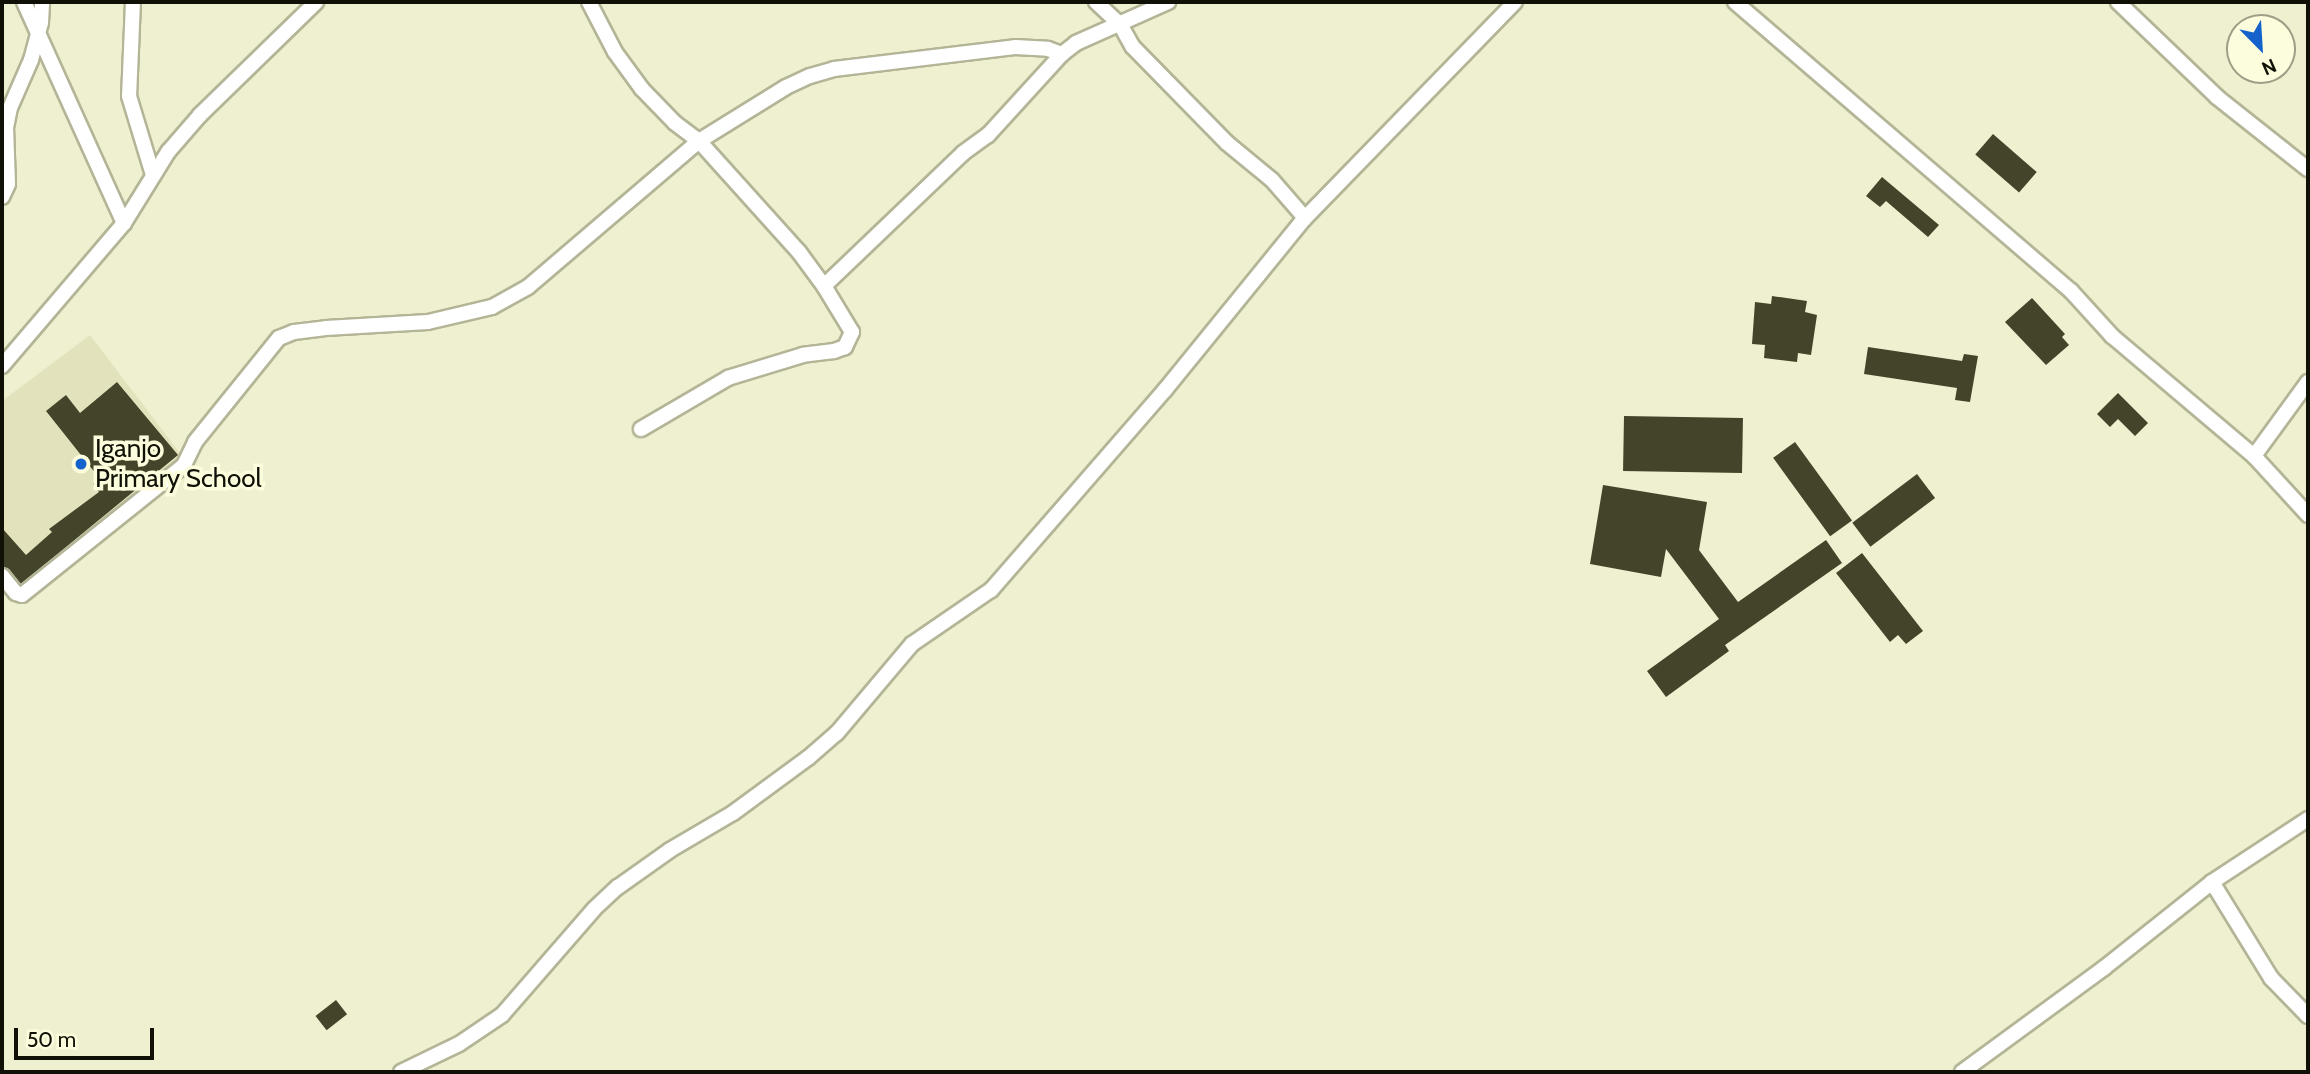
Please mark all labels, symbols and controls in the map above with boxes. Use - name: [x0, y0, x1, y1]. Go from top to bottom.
- north arrow: [2226, 14, 2296, 84]
- text: N: [2258, 54, 2280, 80]
- place label: Iganjo Primary School: [95, 433, 262, 494]
- marker: Iganjo Primary School: [73, 456, 89, 472]
- scale bar: [18, 1014, 158, 1058]
- text: 50 m: [27, 1027, 76, 1052]

